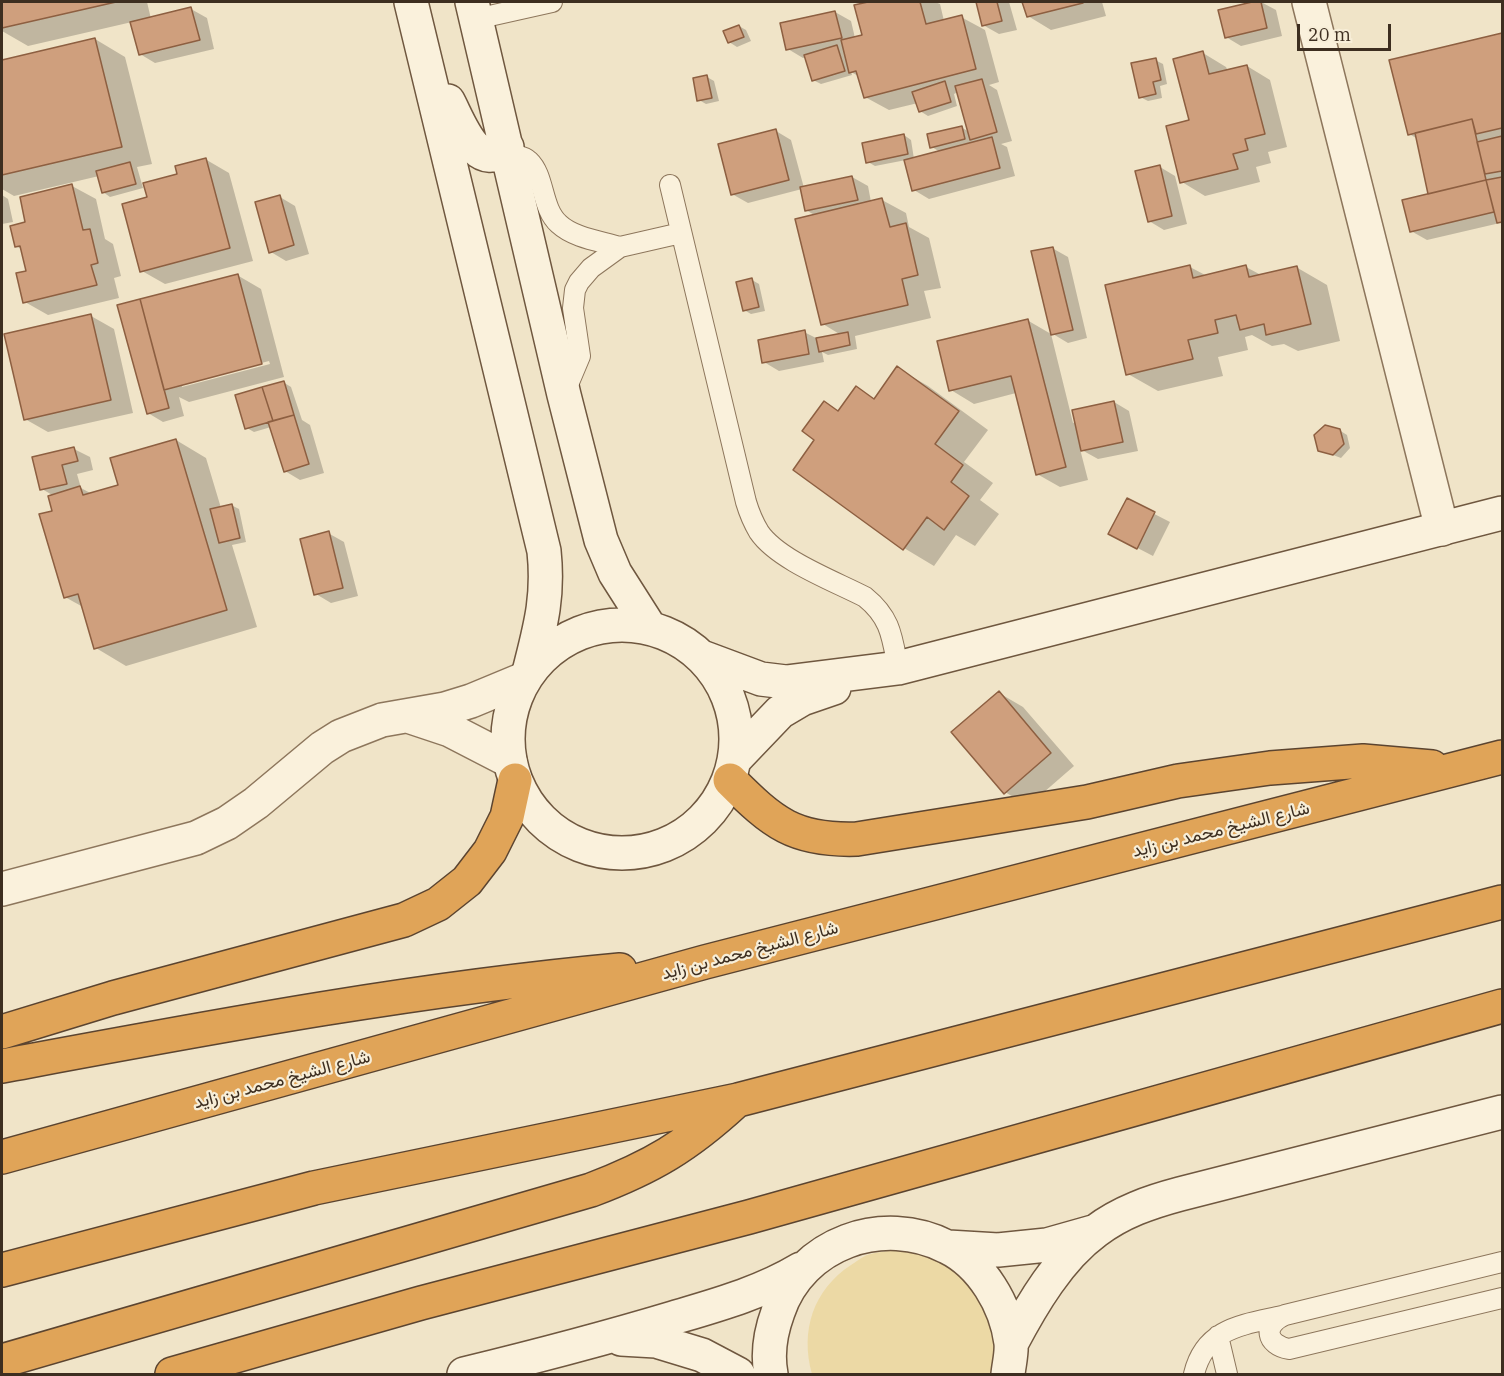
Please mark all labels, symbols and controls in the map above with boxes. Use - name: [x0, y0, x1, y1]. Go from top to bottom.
- scale bar: [1300, 12, 1394, 50]
- text: 20 m: [1308, 23, 1351, 46]
- street label: شارع الشيخ محمد بن زايد: [1130, 798, 1312, 862]
- street label: شارع الشيخ محمد بن زايد: [659, 917, 841, 985]
- street label: شارع الشيخ محمد بن زايد: [191, 1046, 373, 1114]

